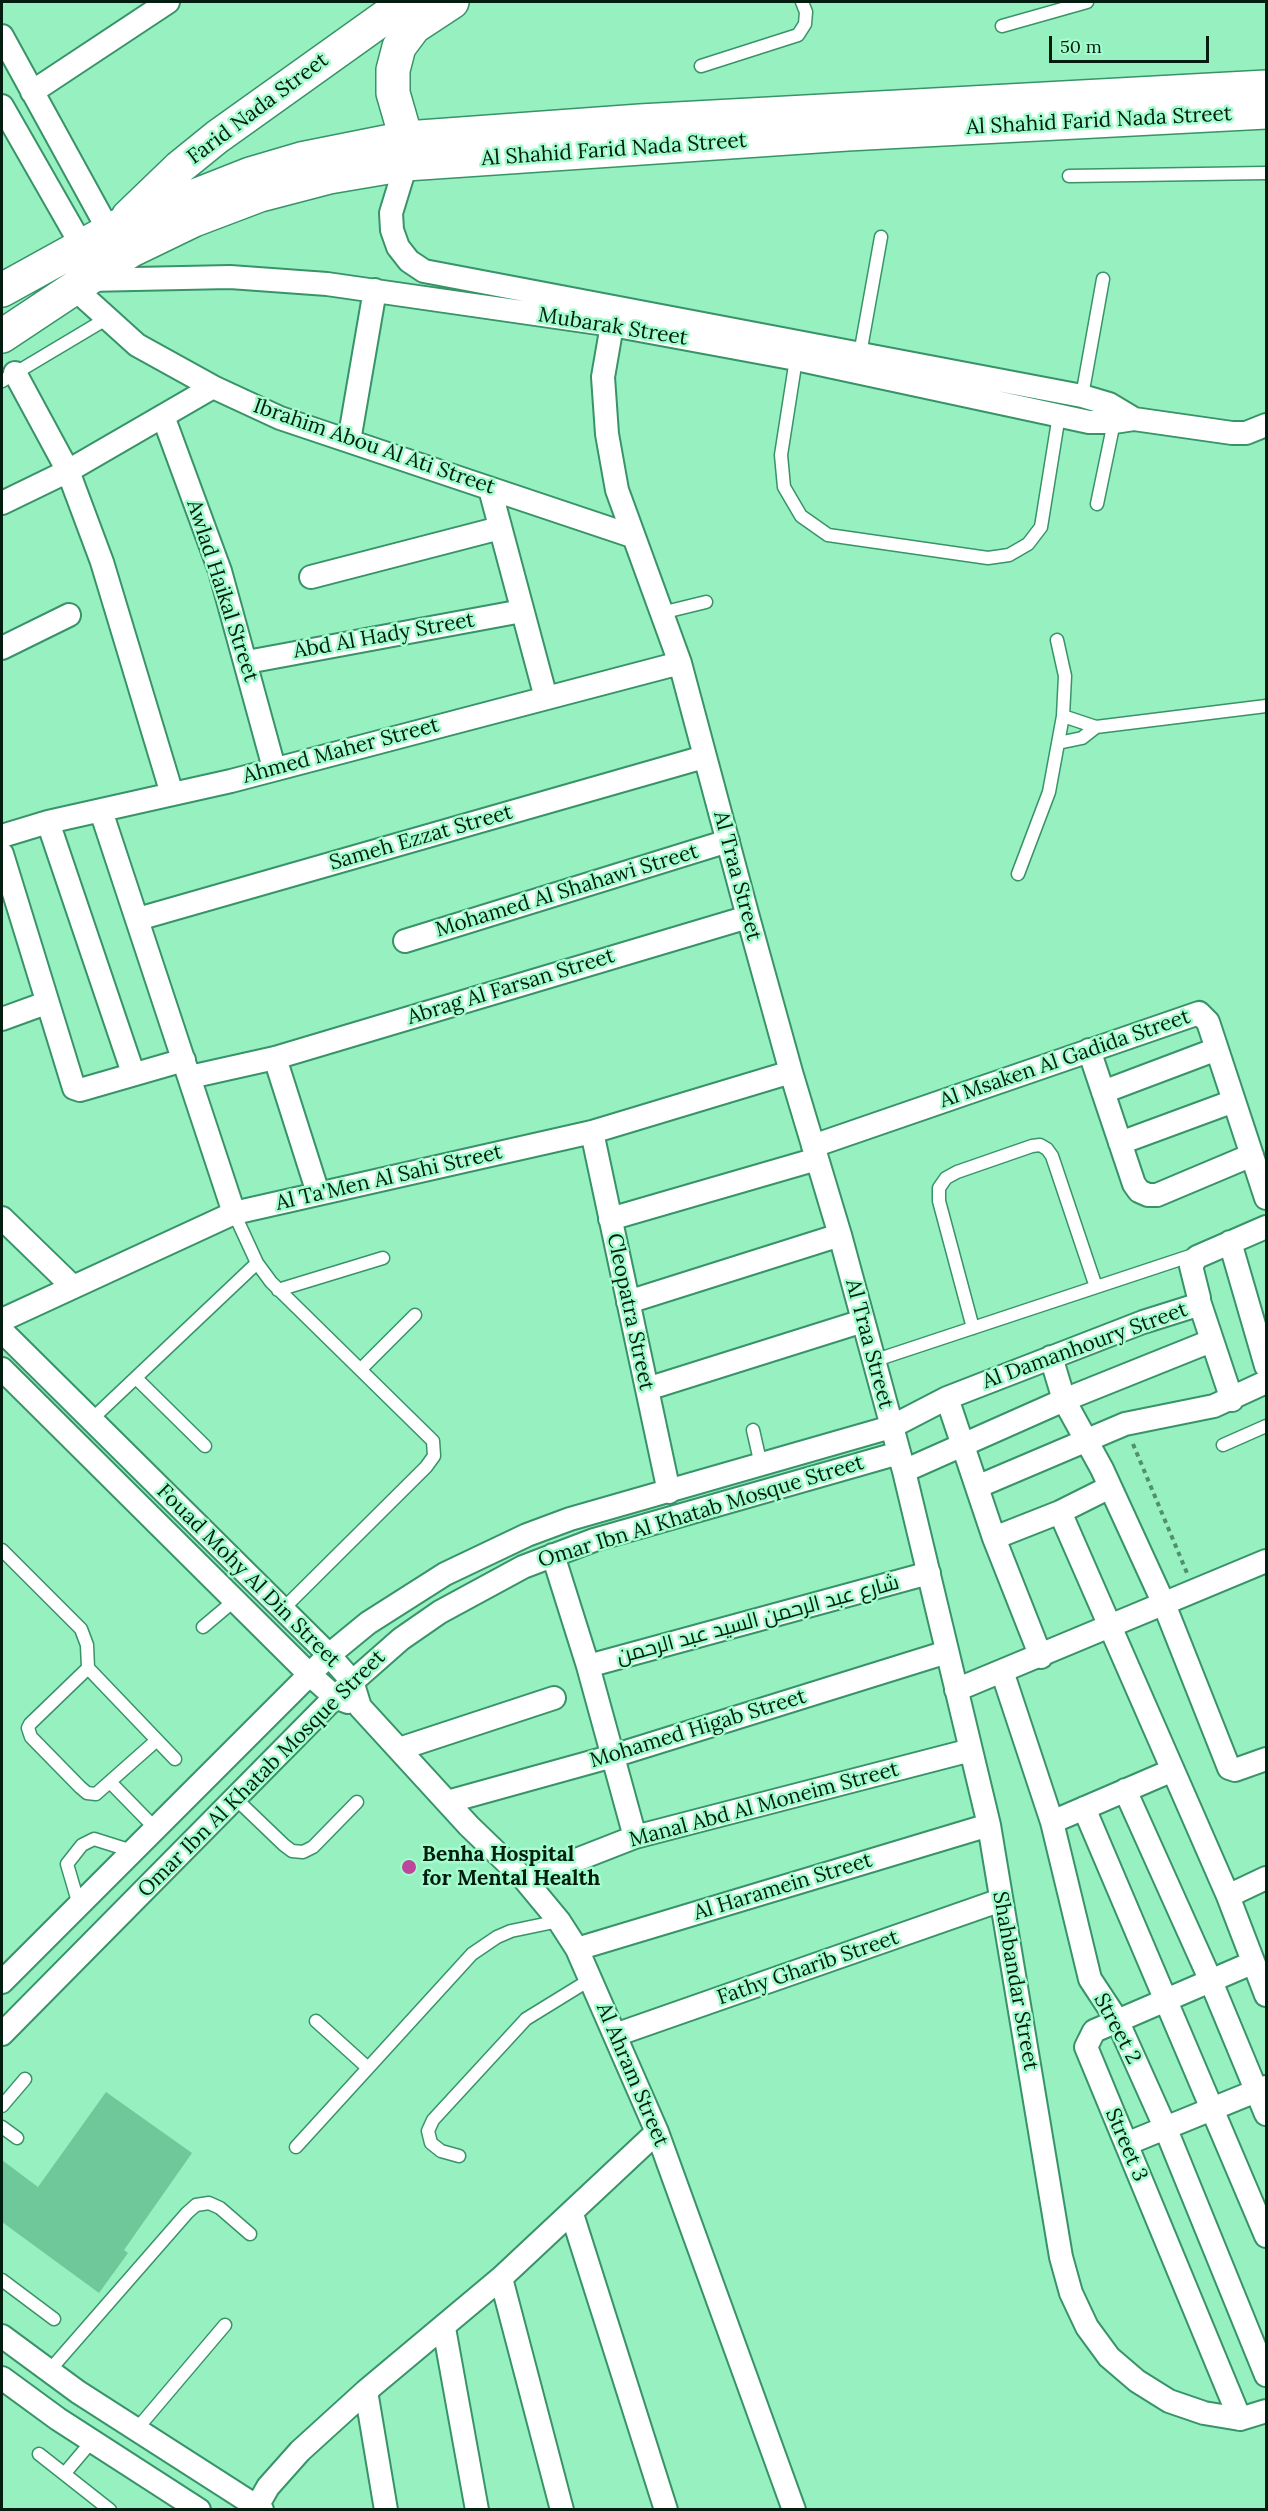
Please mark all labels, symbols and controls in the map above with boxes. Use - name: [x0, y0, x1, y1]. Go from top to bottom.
- scale bar: [1052, 24, 1212, 62]
- text: 50 m: [1060, 35, 1102, 58]
- street label: Farid Nada Street: [183, 48, 333, 170]
- street label: Al Shahid Farid Nada Street: [966, 101, 1232, 141]
- street label: Al Shahid Farid Nada Street: [480, 128, 748, 172]
- street label: Mubarak Street: [536, 303, 690, 351]
- street label: Ibrahim Abou Al Ati Street: [250, 394, 498, 500]
- street label: Awlad Haikal Street: [181, 497, 263, 685]
- street label: Abd Al Hady Street: [291, 608, 477, 664]
- street label: Ahmed Maher Street: [240, 713, 442, 789]
- street label: Sameh Ezzat Street: [327, 800, 515, 876]
- street label: Al Traa Street: [708, 808, 766, 944]
- street label: Mohamed Al Shahawi Street: [433, 839, 701, 943]
- street label: Abrag Al Farsan Street: [404, 943, 618, 1031]
- street label: Al Msaken Al Gadida Street: [937, 1004, 1193, 1114]
- street label: Al Ta'Men Al Sahi Street: [273, 1140, 505, 1216]
- street label: Cleopatra Street: [601, 1231, 659, 1393]
- street label: Al Traa Street: [840, 1276, 898, 1412]
- street label: Al Damanhoury Street: [979, 1297, 1191, 1395]
- street label: Omar Ibn Al Khatab Mosque Street: [535, 1450, 867, 1574]
- street label: Fouad Mohy Al Din Street: [151, 1479, 345, 1673]
- street label: شارع عبد الرحمن السيد عبد الرحمن: [614, 1570, 902, 1670]
- street label: Omar Ibn Al Khatab Mosque Street: [133, 1645, 391, 1903]
- street label: Mohamed Higab Street: [587, 1684, 809, 1774]
- street label: Manal Abd Al Moneim Street: [626, 1757, 902, 1853]
- place label: Benha Hospital for Mental Health: [422, 1842, 600, 1892]
- street label: Al Haramein Street: [691, 1848, 875, 1926]
- marker: Benha Hospital for Mental Health: [400, 1858, 418, 1876]
- street label: Shahbandar Street: [987, 1890, 1043, 2072]
- street label: Fathy Gharib Street: [714, 1925, 902, 2011]
- street label: Street 2: [1088, 1989, 1146, 2069]
- street label: Al Ahram Street: [590, 1999, 674, 2151]
- street label: Street 3: [1099, 2105, 1153, 2185]

